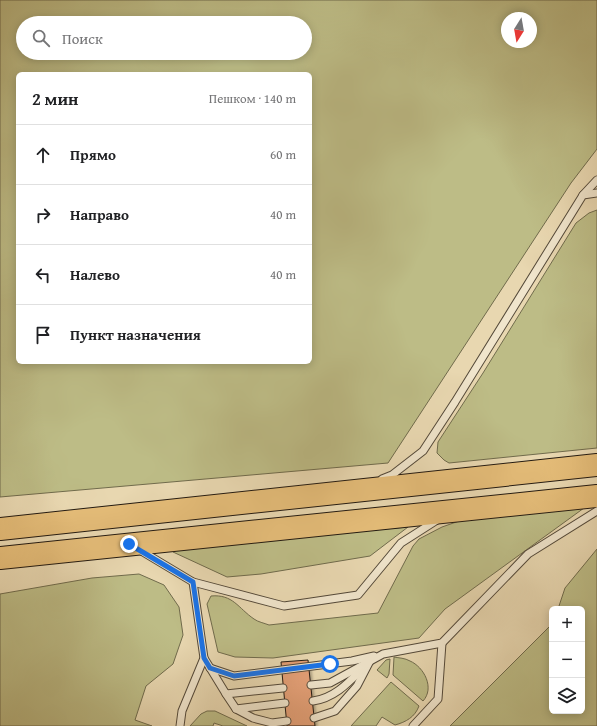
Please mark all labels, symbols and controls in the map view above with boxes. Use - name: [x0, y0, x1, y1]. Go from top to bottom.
- north arrow: [501, 12, 537, 48]
- search box: [16, 16, 312, 60]
- icon: search: [30, 27, 52, 49]
- text: Поиск: [62, 28, 103, 49]
- text: 2 мин: [32, 86, 78, 111]
- text: Пешком · 140 m: [209, 89, 296, 108]
- icon: ahead: [32, 144, 54, 166]
- text: Прямо: [70, 144, 116, 165]
- text: 60 m: [270, 145, 296, 164]
- icon: right: [32, 204, 54, 226]
- text: Направо: [70, 204, 129, 225]
- text: 40 m: [270, 205, 296, 224]
- icon: left: [32, 264, 54, 286]
- text: Налево: [70, 264, 120, 285]
- text: 40 m: [270, 265, 296, 284]
- icon: arrive: [32, 324, 54, 346]
- text: Пункт назначения: [70, 324, 201, 345]
- route end: [120, 535, 138, 553]
- map controls: [549, 606, 585, 714]
- button: +: [549, 606, 585, 642]
- button: −: [549, 642, 585, 678]
- route start: [321, 655, 339, 673]
- button: layers: [549, 678, 585, 714]

